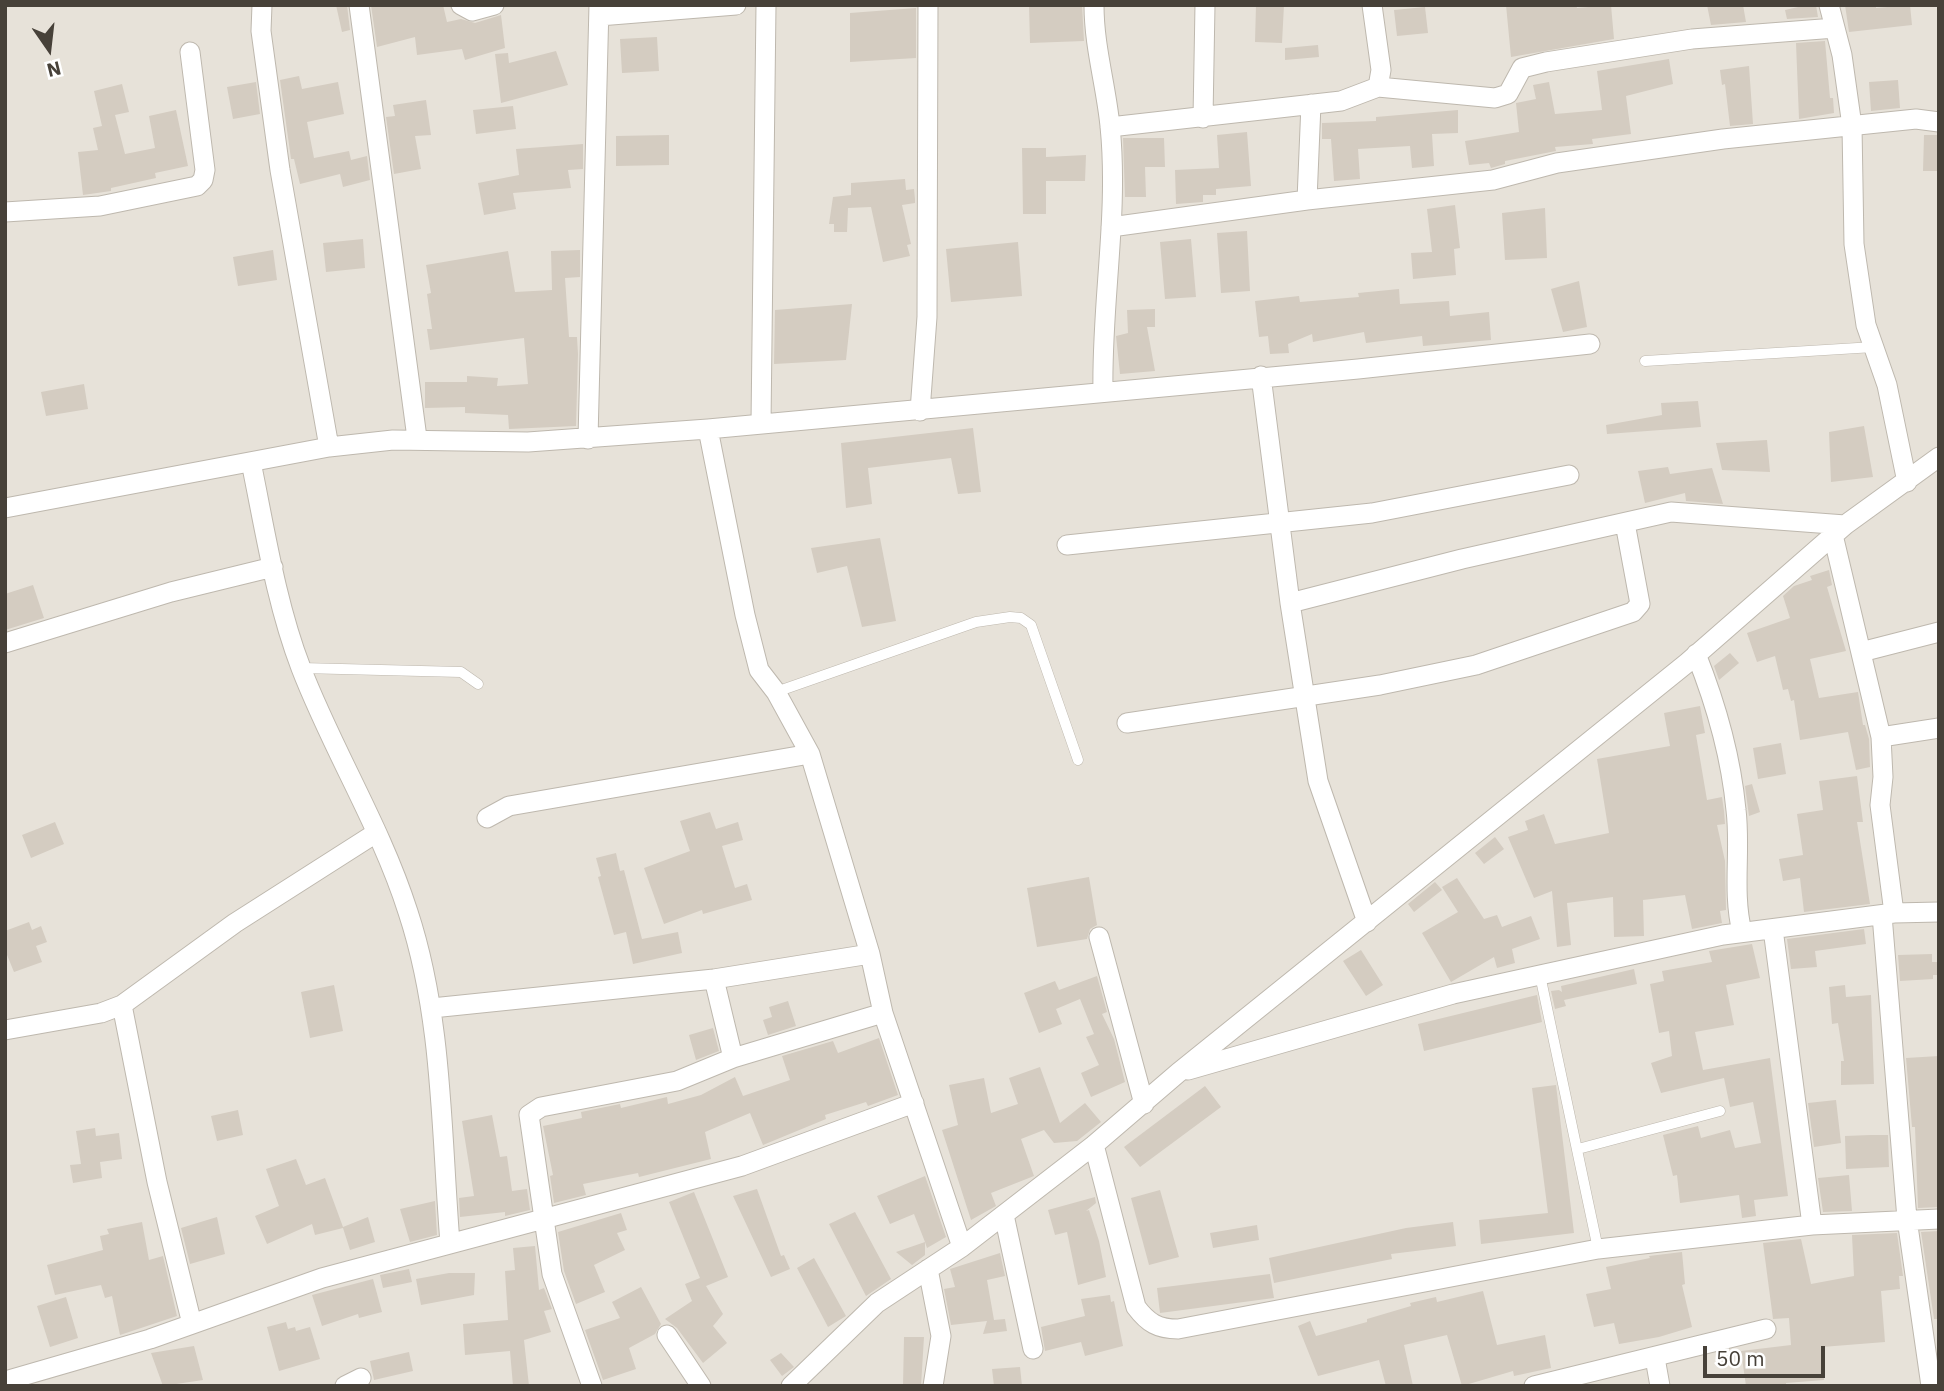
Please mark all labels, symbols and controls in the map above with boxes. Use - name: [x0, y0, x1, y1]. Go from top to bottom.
- north arrow: [14, 14, 84, 84]
- text: N: [45, 56, 64, 83]
- scale bar: [1706, 1332, 1828, 1376]
- text: 50 m: [1716, 1344, 1765, 1372]

